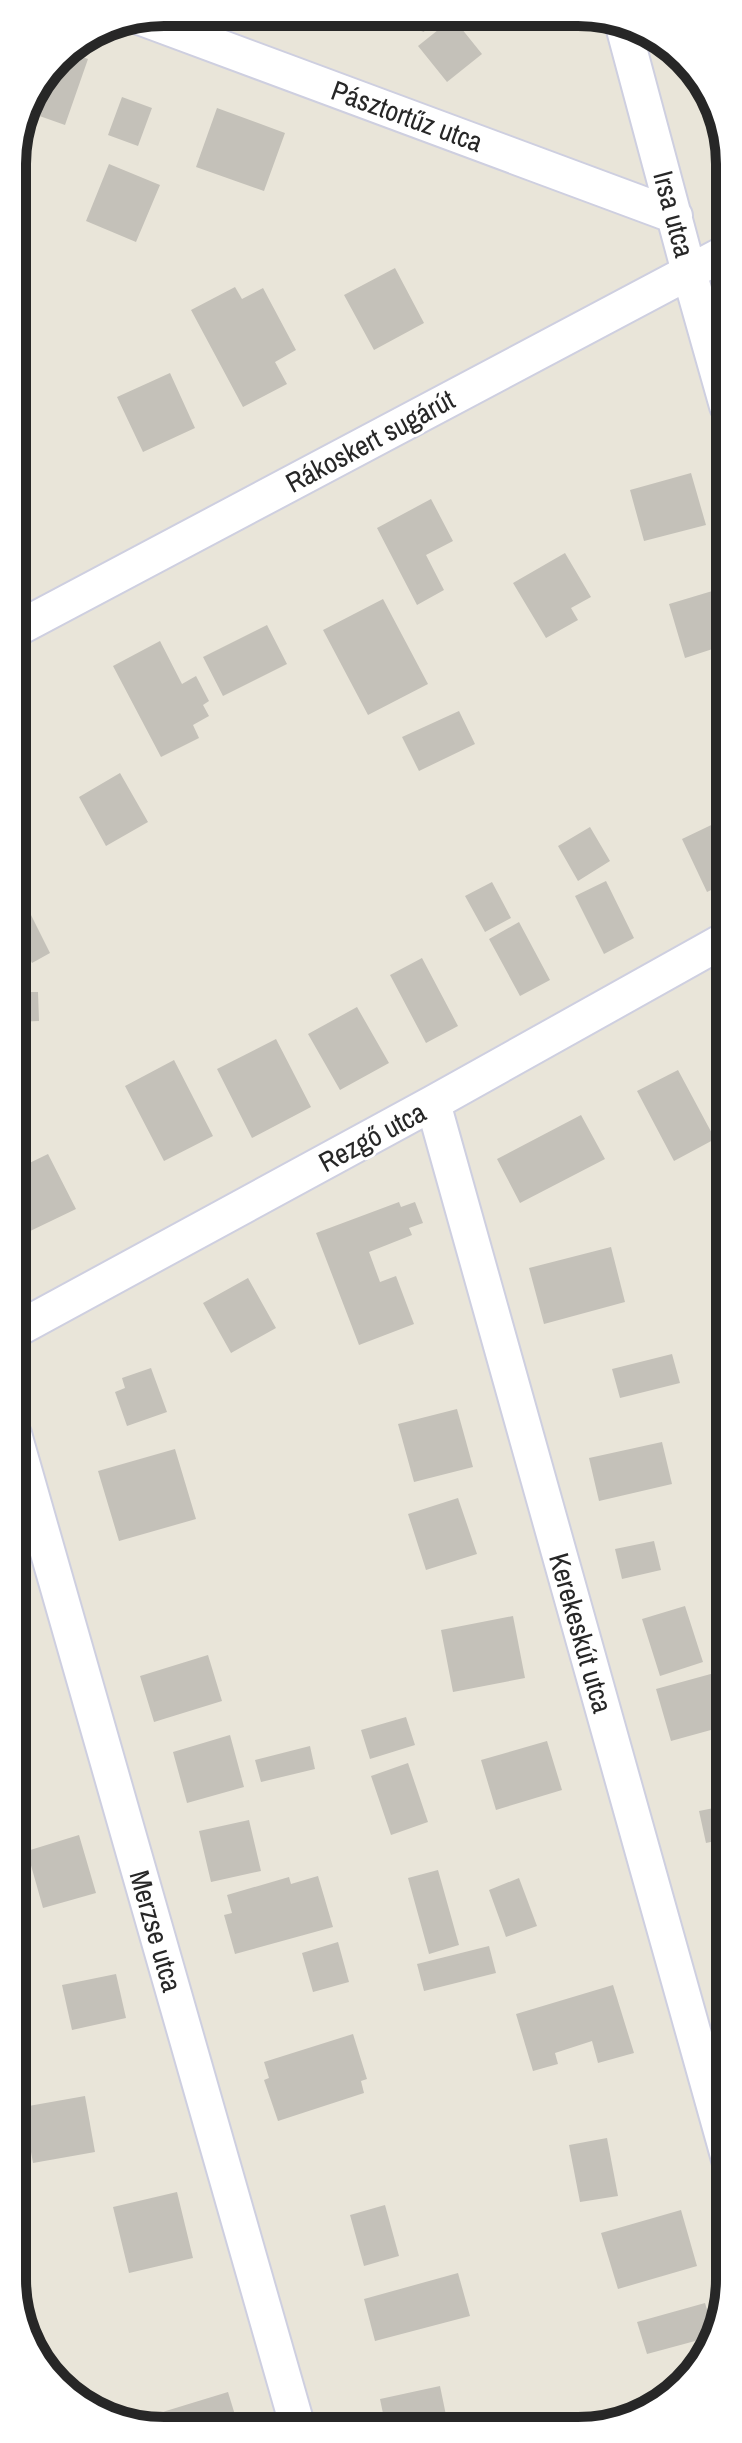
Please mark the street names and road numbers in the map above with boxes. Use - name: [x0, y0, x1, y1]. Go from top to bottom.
- street label: Pásztortűz utca: [326, 71, 488, 161]
- street label: Irsa utca: [644, 167, 704, 262]
- street label: Rákoskert sugárút: [279, 380, 461, 502]
- street label: Rezgő utca: [312, 1093, 432, 1181]
- street label: Kerekeskút utca: [540, 1549, 622, 1718]
- street label: Merzse utca: [121, 1866, 192, 1997]

